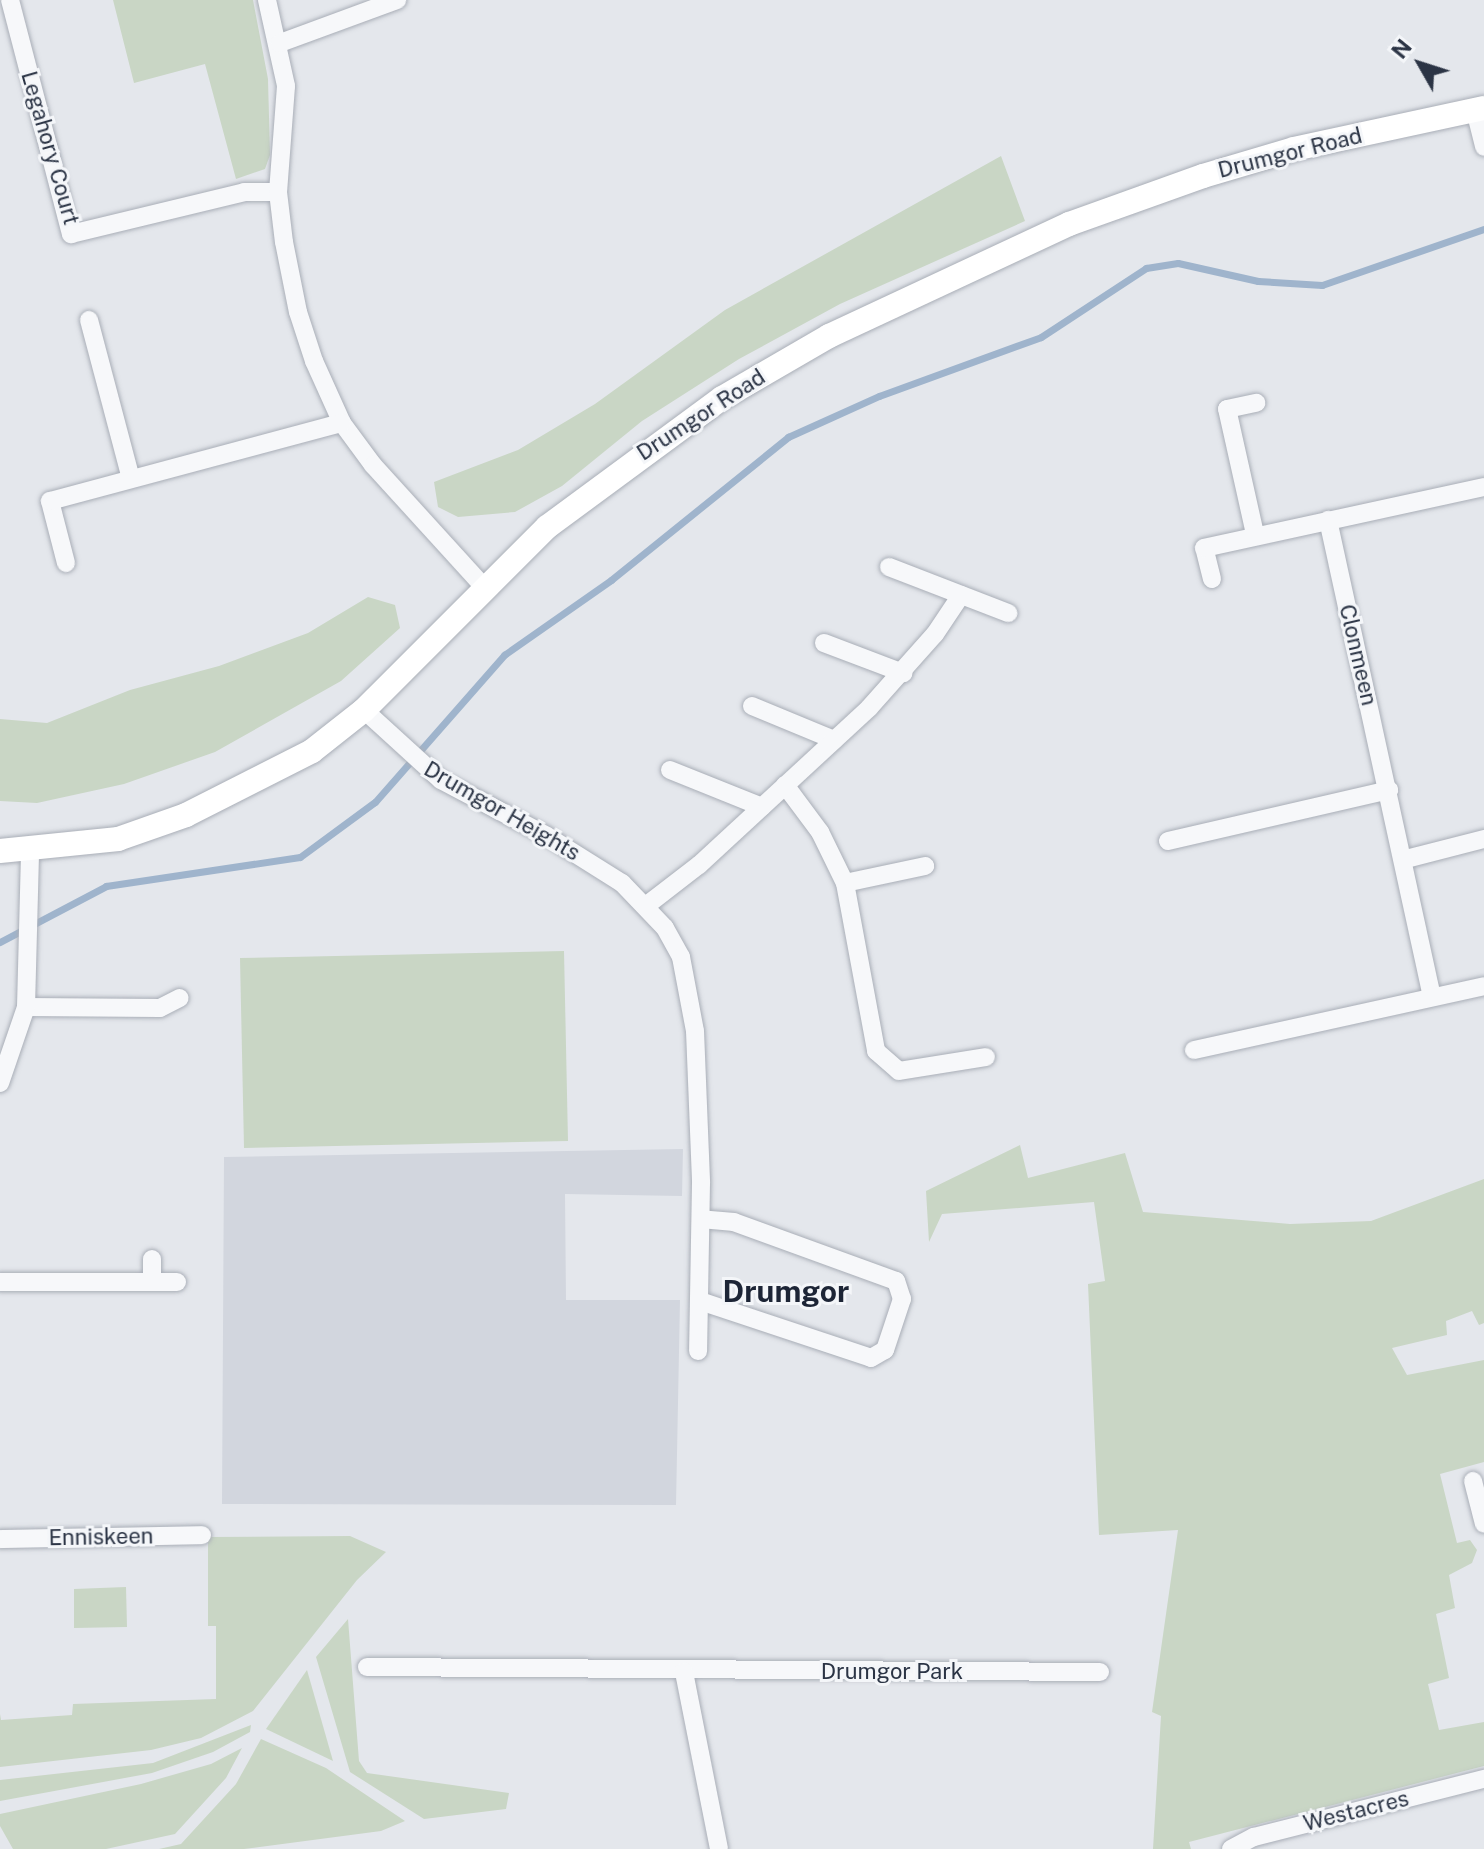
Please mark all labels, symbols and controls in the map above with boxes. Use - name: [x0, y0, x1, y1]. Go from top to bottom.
- north arrow: [1380, 24, 1460, 104]
- text: N: [1386, 34, 1417, 64]
- street label: Legahory Court: [15, 68, 85, 228]
- street label: Drumgor Road: [1215, 122, 1365, 184]
- street label: Drumgor Road: [632, 364, 770, 466]
- street label: Clonmeen: [1334, 602, 1382, 708]
- street label: Drumgor Heights: [419, 756, 585, 866]
- district label: Drumgor: [723, 1273, 849, 1309]
- street label: Enniskeen: [48, 1523, 154, 1551]
- street label: Drumgor Park: [821, 1659, 963, 1685]
- street label: Westacres: [1301, 1785, 1411, 1837]

